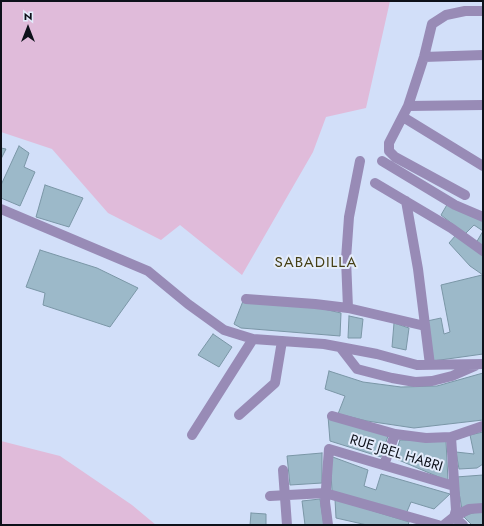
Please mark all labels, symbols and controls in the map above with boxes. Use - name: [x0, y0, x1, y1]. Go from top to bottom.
- north arrow: [8, 8, 48, 48]
- text: N: [24, 8, 32, 24]
- district label: SABADILLA: [275, 254, 357, 272]
- street label: RUE JBEL HABRI: [348, 432, 444, 476]

